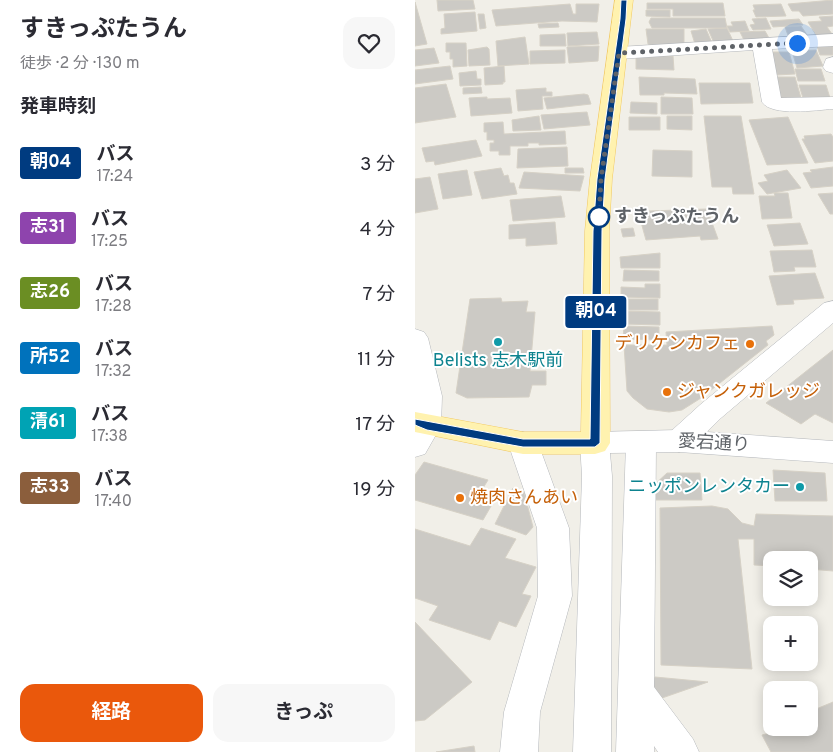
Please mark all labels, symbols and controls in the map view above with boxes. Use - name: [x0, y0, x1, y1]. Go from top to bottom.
- text: すきっぷたうん: [20, 15, 187, 45]
- button: heart: [343, 17, 395, 69]
- your location: [785, 31, 810, 56]
- text: 徒歩 · 2 分 · 130 m: [20, 54, 140, 74]
- text: 発車時刻: [20, 95, 96, 119]
- text: バス: [96, 143, 134, 167]
- text: 朝04: [30, 151, 71, 174]
- text: 3 分: [360, 153, 395, 177]
- text: 17:24: [96, 167, 133, 187]
- marker: すきっぷたうん: [588, 206, 610, 228]
- place label: すきっぷたうん: [614, 206, 739, 229]
- text: バス: [91, 208, 129, 232]
- text: 志31: [30, 216, 66, 239]
- text: 4 分: [360, 218, 395, 242]
- text: 17:25: [91, 232, 128, 252]
- text: バス: [95, 273, 133, 297]
- text: 志26: [30, 281, 70, 304]
- text: 7 分: [362, 283, 395, 307]
- line badge: 朝04: [567, 296, 625, 328]
- text: 17:28: [95, 297, 132, 317]
- text: 朝04: [575, 300, 617, 323]
- place label: デリケンカフェ: [615, 333, 740, 356]
- marker: Belists 志木駅前: [492, 336, 504, 348]
- text: バス: [95, 338, 133, 362]
- marker: デリケンカフェ: [744, 338, 756, 350]
- text: 所52: [30, 346, 70, 369]
- text: 11 分: [357, 348, 395, 372]
- place label: Belists 志木駅前: [433, 350, 563, 373]
- text: 17:32: [95, 362, 131, 382]
- place label: ジャンクガレッジ: [677, 381, 820, 404]
- marker: ジャンクガレッジ: [661, 386, 673, 398]
- text: バス: [91, 403, 129, 427]
- text: 清61: [30, 411, 66, 434]
- text: 17 分: [355, 413, 395, 437]
- text: 17:38: [91, 427, 128, 447]
- street label: 愛宕通り: [677, 431, 751, 457]
- text: バス: [95, 468, 133, 492]
- text: 志33: [30, 476, 70, 499]
- place label: ニッポンレンタカー: [628, 476, 790, 499]
- text: 19 分: [353, 478, 395, 502]
- marker: ニッポンレンタカー: [794, 481, 806, 493]
- place label: 焼肉さんあい: [470, 487, 578, 510]
- text: 17:40: [95, 492, 132, 512]
- marker: 焼肉さんあい: [454, 492, 466, 504]
- map controls: [763, 551, 818, 736]
- button: layers: [763, 551, 818, 606]
- button: +: [763, 616, 818, 671]
- button: −: [763, 681, 818, 736]
- button: 経路: [20, 684, 203, 742]
- button: きっぷ: [213, 684, 395, 742]

